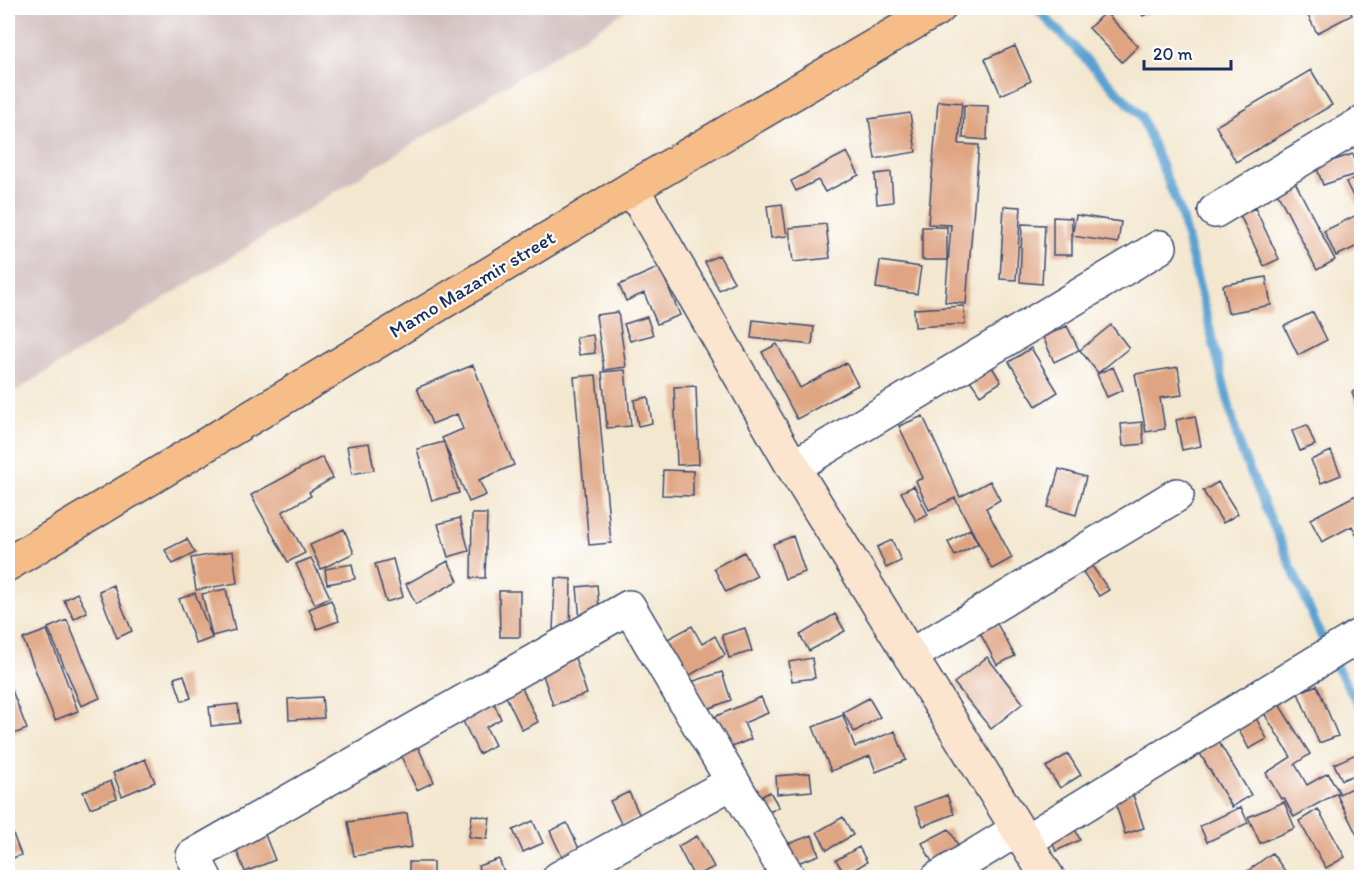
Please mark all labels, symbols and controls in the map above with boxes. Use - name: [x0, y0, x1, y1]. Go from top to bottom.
- scale bar: [1144, 33, 1231, 71]
- text: 20 m: [1153, 43, 1193, 65]
- street label: Mamo Mazamir street: [385, 225, 560, 343]

